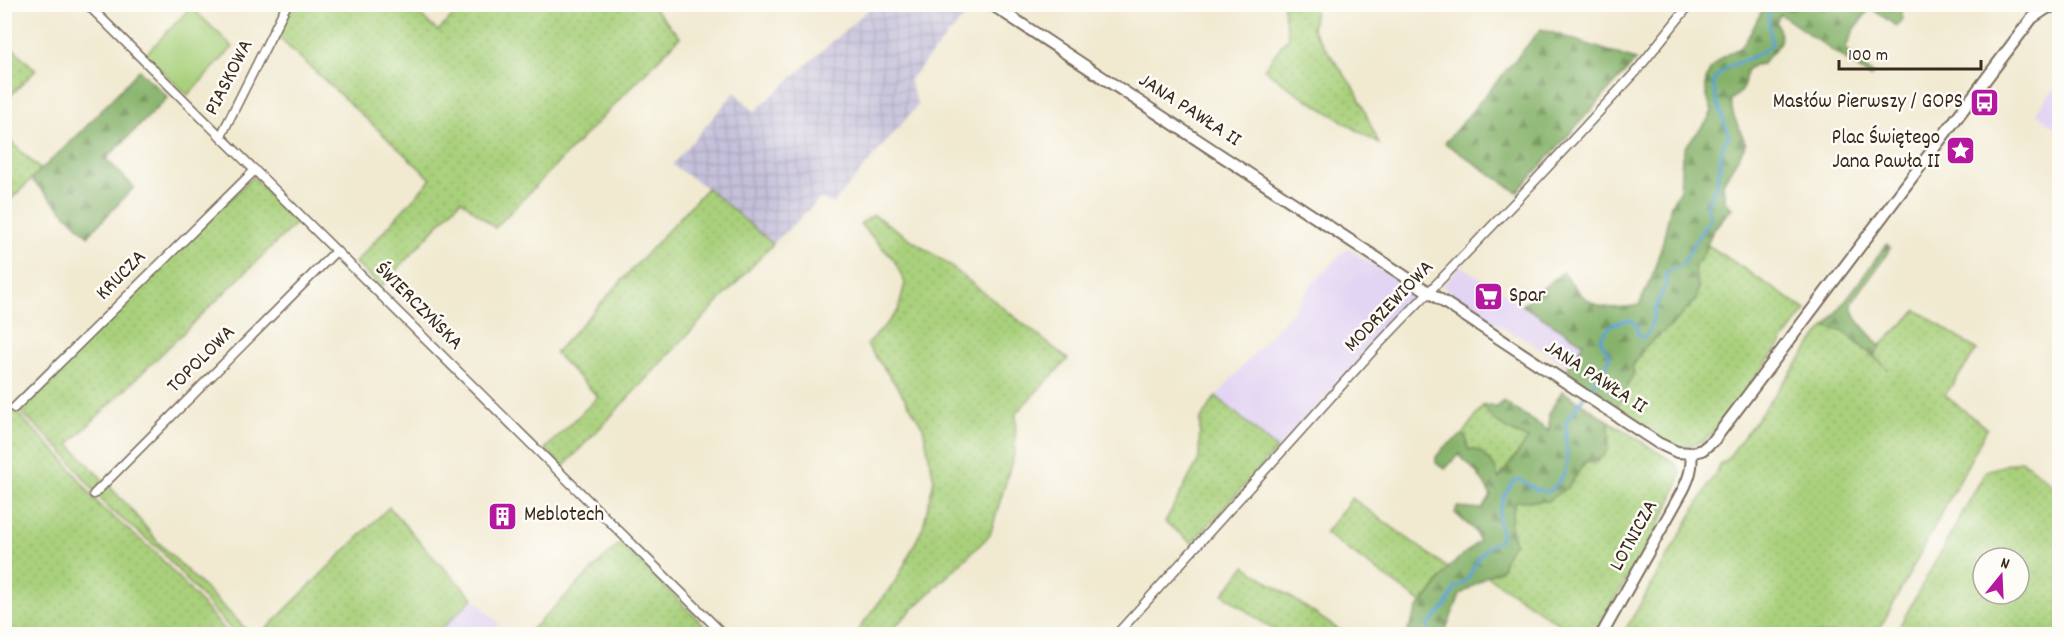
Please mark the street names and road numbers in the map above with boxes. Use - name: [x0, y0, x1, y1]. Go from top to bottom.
- street label: PIASKOWA: [198, 35, 262, 121]
- street label: JANA PAWŁA II: [1132, 67, 1247, 156]
- street label: KRUCZA: [90, 244, 154, 308]
- street label: MODRZEWIOWA: [1338, 254, 1442, 360]
- street label: ŚWIERCZYŃSKA: [367, 256, 469, 358]
- street label: TOPOLOWA: [161, 319, 243, 401]
- street label: JANA PAWŁA II: [1538, 334, 1653, 423]
- street label: LOTNICZA: [1603, 495, 1667, 577]

